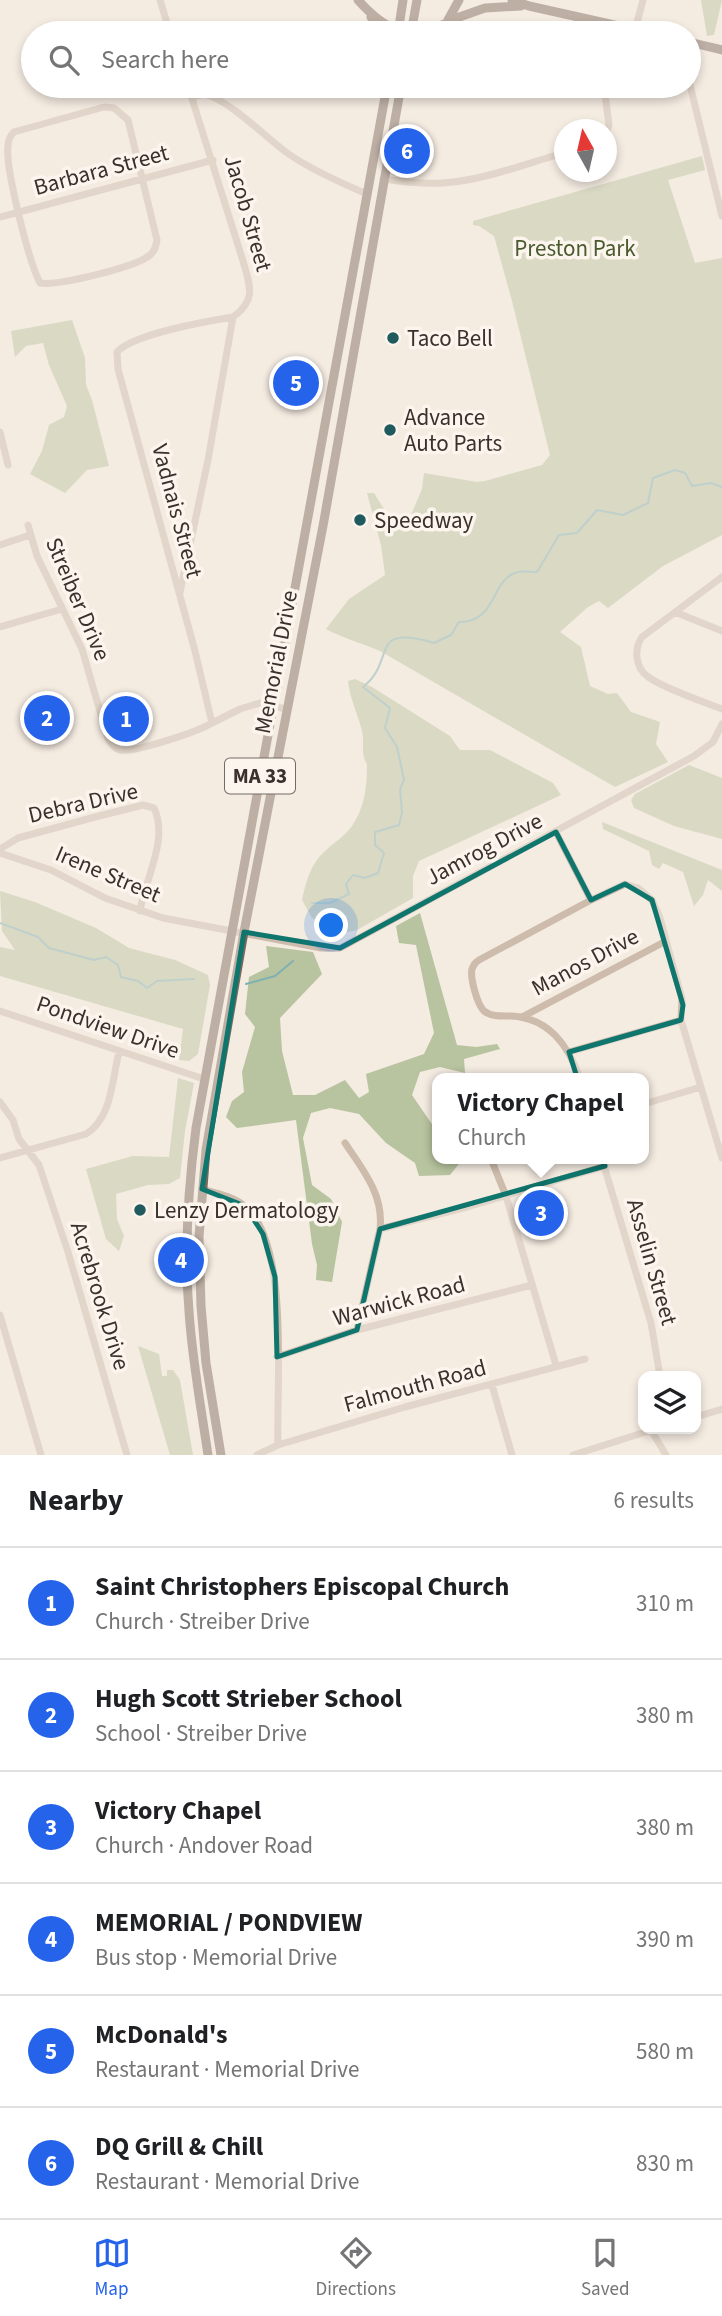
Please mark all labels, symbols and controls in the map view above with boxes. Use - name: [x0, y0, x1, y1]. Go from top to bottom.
- search box: [21, 21, 701, 98]
- icon: search: [45, 41, 83, 79]
- text: Search here: [101, 41, 229, 78]
- north arrow: [554, 119, 617, 182]
- pin: 6: [384, 125, 430, 177]
- street label: Barbara Street: [30, 136, 172, 204]
- street label: Jacob Street: [216, 151, 280, 275]
- park label: Preston Park: [514, 232, 636, 265]
- place label: Taco Bell: [407, 322, 493, 355]
- marker: Taco Bell: [385, 330, 401, 346]
- pin: 5: [273, 357, 319, 409]
- place label: Advance Auto Parts: [404, 401, 502, 460]
- marker: Advance Auto Parts: [382, 422, 398, 438]
- street label: Vadnais Street: [143, 440, 211, 582]
- place label: Speedway: [374, 504, 474, 537]
- marker: Speedway: [352, 512, 368, 528]
- street label: Streiber Drive: [37, 532, 119, 666]
- street label: Memorial Drive: [246, 588, 306, 736]
- pin: 2: [24, 692, 70, 744]
- pin: 1: [103, 693, 149, 745]
- road number: MA 33: [225, 758, 295, 794]
- street label: Debra Drive: [25, 774, 141, 832]
- street label: Jamrog Drive: [420, 804, 548, 894]
- street label: Irene Street: [50, 837, 166, 911]
- your location: [314, 908, 348, 942]
- street label: Manos Drive: [525, 920, 645, 1004]
- street label: Pondview Drive: [32, 987, 184, 1067]
- popup: [432, 1073, 649, 1164]
- text: Victory Chapel: [457, 1084, 624, 1121]
- text: Church: [457, 1121, 526, 1154]
- pin: 3: [518, 1187, 564, 1239]
- place label: Lenzy Dermatology: [154, 1194, 339, 1227]
- street label: Asselin Street: [618, 1195, 686, 1329]
- marker: Lenzy Dermatology: [132, 1202, 148, 1218]
- street label: Acrebrook Drive: [62, 1218, 138, 1374]
- pin: 4: [158, 1234, 204, 1286]
- street label: Warwick Road: [329, 1267, 469, 1335]
- street label: Falmouth Road: [340, 1351, 490, 1421]
- map controls: [638, 1371, 701, 1434]
- button: layers: [638, 1371, 701, 1434]
- text: Nearby: [28, 1479, 123, 1522]
- text: 6 results: [614, 1484, 694, 1517]
- text: Saint Christophers Episcopal Church: [95, 1568, 509, 1605]
- text: 1: [45, 1587, 57, 1620]
- text: 310 m: [636, 1587, 694, 1620]
- text: Church · Streiber Drive: [95, 1605, 310, 1638]
- text: Hugh Scott Strieber School: [95, 1680, 402, 1717]
- text: 2: [45, 1699, 57, 1732]
- text: 380 m: [636, 1699, 694, 1732]
- text: School · Streiber Drive: [95, 1717, 307, 1750]
- text: Victory Chapel: [95, 1792, 261, 1829]
- text: 3: [45, 1811, 57, 1844]
- text: 380 m: [636, 1811, 694, 1844]
- text: Church · Andover Road: [95, 1829, 313, 1862]
- text: MEMORIAL / PONDVIEW: [95, 1904, 363, 1941]
- text: 4: [45, 1923, 57, 1956]
- text: 390 m: [636, 1923, 694, 1956]
- text: Bus stop · Memorial Drive: [95, 1941, 337, 1974]
- text: McDonald's: [95, 2016, 228, 2053]
- text: 5: [45, 2035, 57, 2068]
- text: 580 m: [636, 2035, 694, 2068]
- text: Restaurant · Memorial Drive: [95, 2053, 359, 2086]
- text: DQ Grill & Chill: [95, 2128, 263, 2165]
- text: 6: [45, 2147, 57, 2180]
- text: 830 m: [636, 2147, 694, 2180]
- text: Restaurant · Memorial Drive: [95, 2165, 359, 2198]
- tab: Map: [93, 2234, 131, 2303]
- tab: Directions: [316, 2234, 396, 2303]
- tab: Saved: [581, 2234, 629, 2303]

